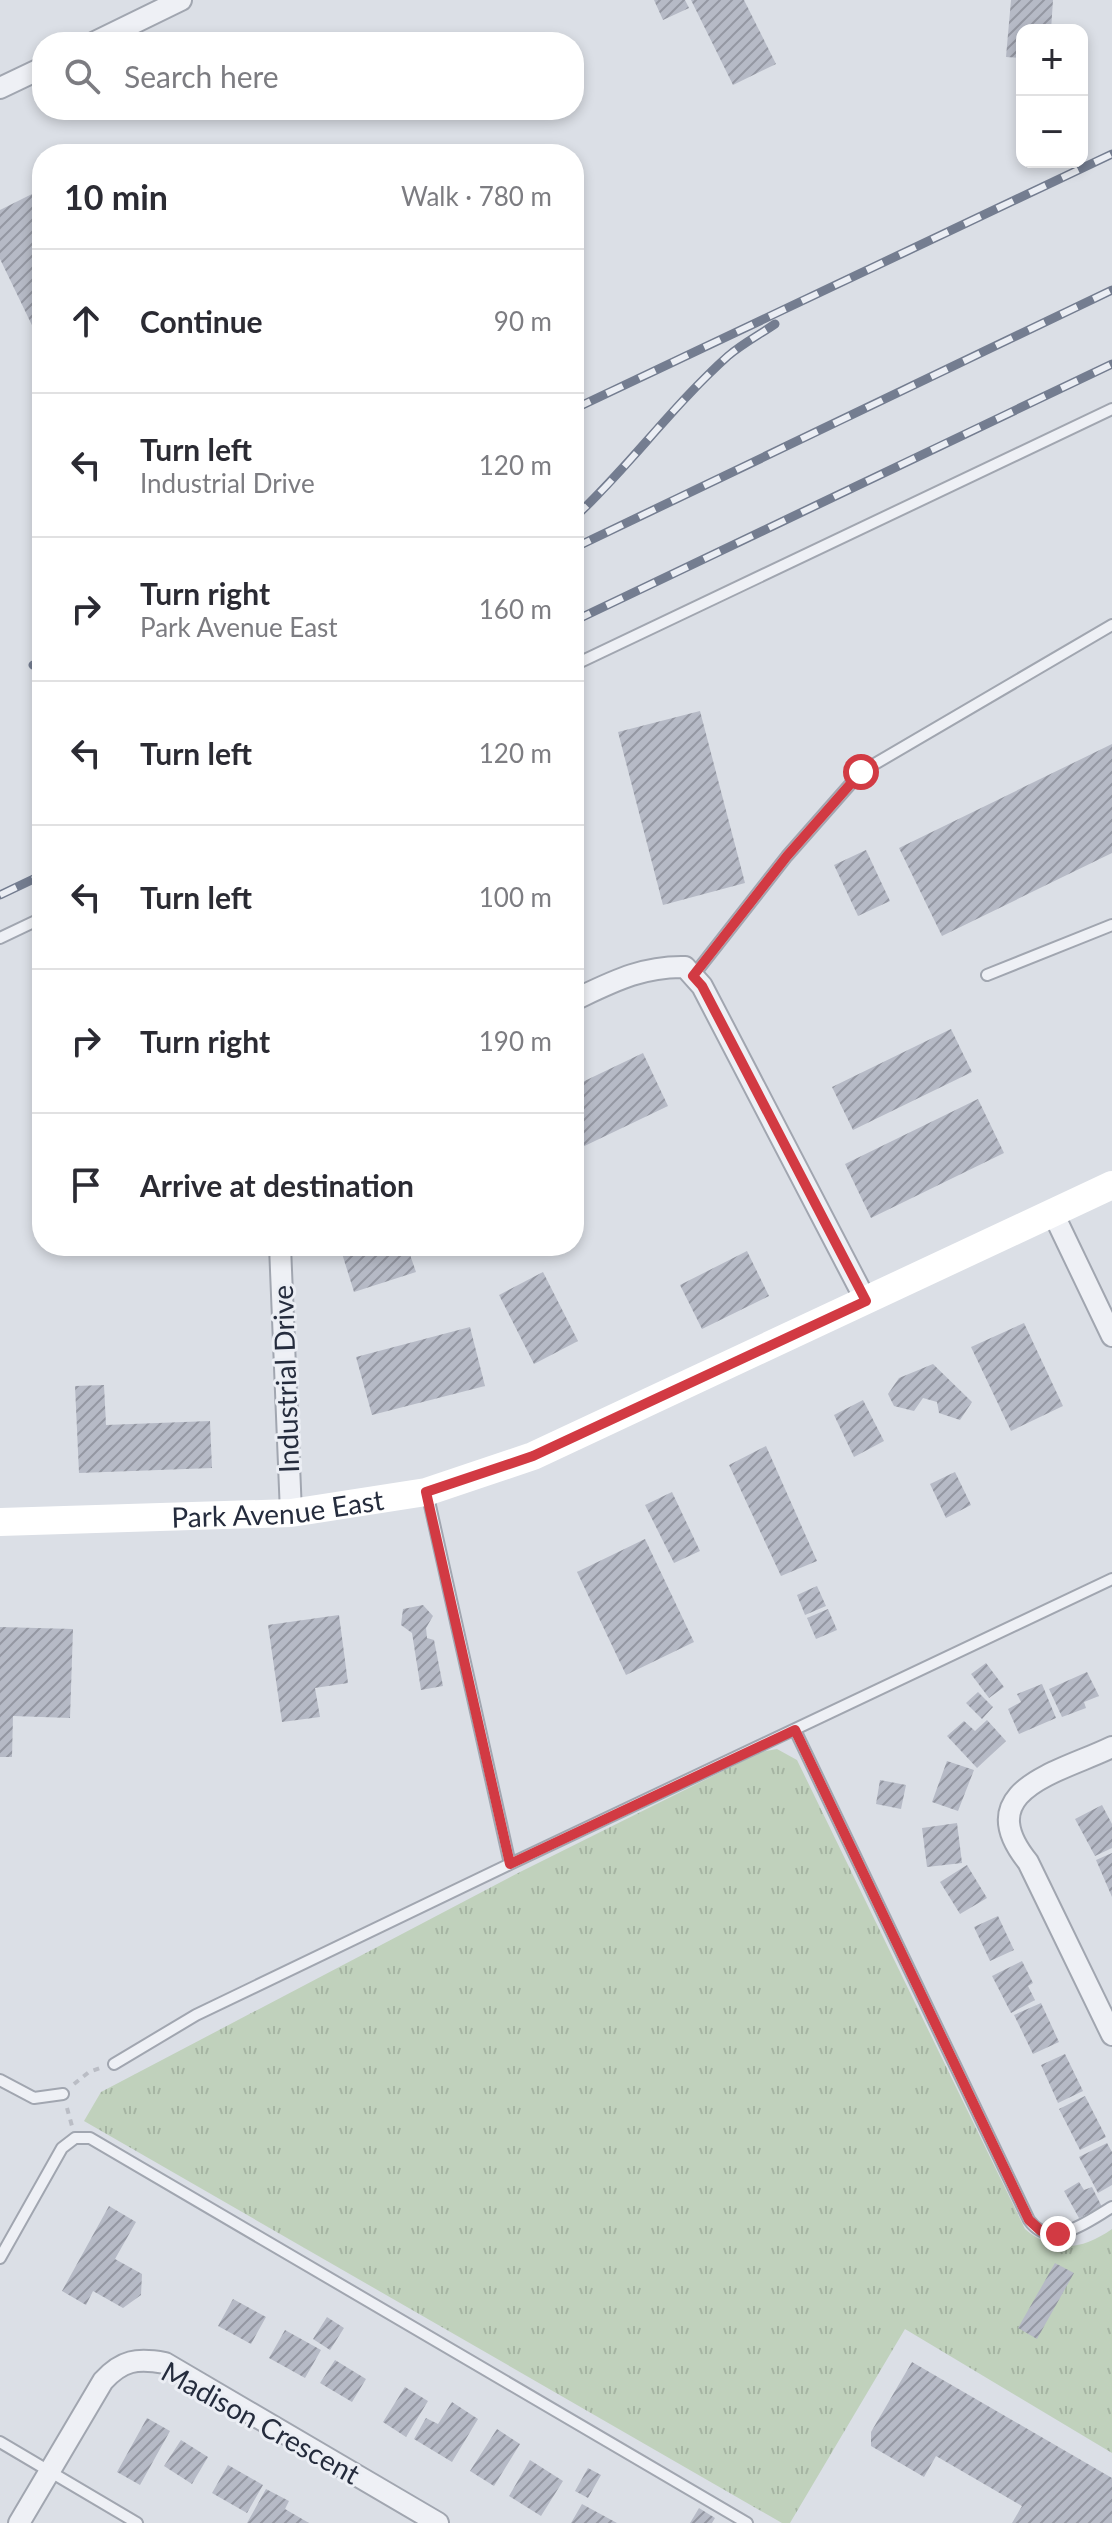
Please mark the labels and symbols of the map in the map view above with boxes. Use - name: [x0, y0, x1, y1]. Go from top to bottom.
- route start: [843, 754, 879, 790]
- street label: Industrial Drive: [265, 1284, 305, 1474]
- street label: Park Avenue East: [171, 1482, 386, 1534]
- route end: [1040, 2216, 1076, 2252]
- street label: Madison Crescent: [156, 2354, 366, 2490]

